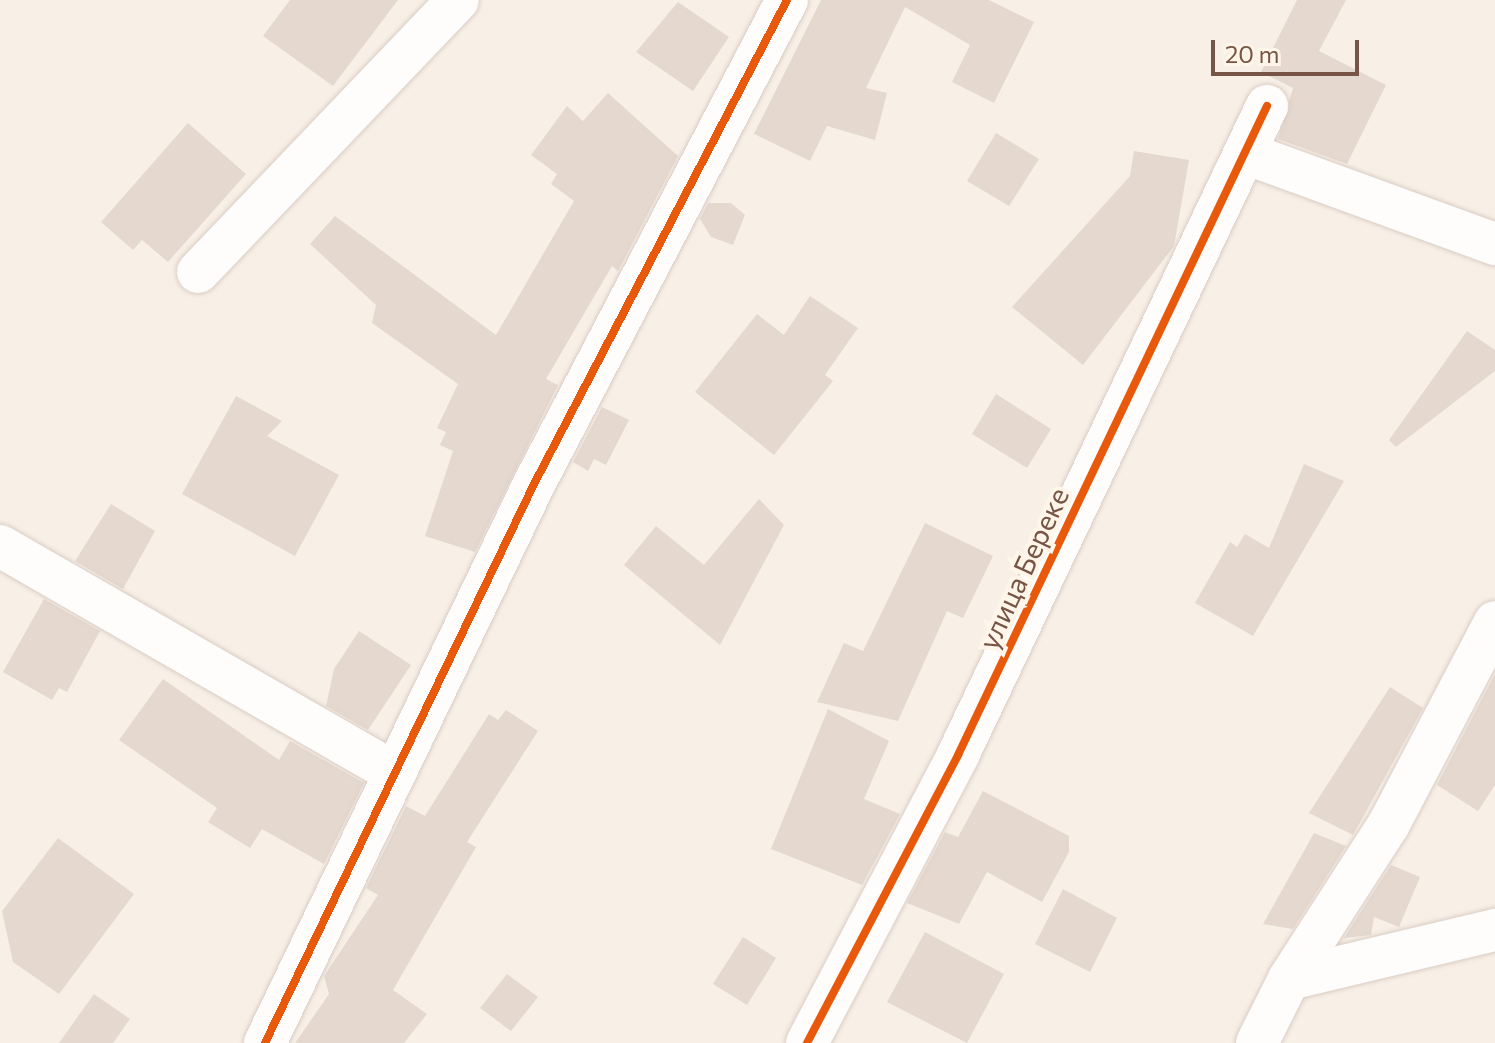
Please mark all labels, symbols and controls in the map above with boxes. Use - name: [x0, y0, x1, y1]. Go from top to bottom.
- scale bar: [1215, 24, 1363, 74]
- text: 20 m: [1225, 39, 1279, 68]
- street label: улица Береке: [971, 482, 1075, 654]

